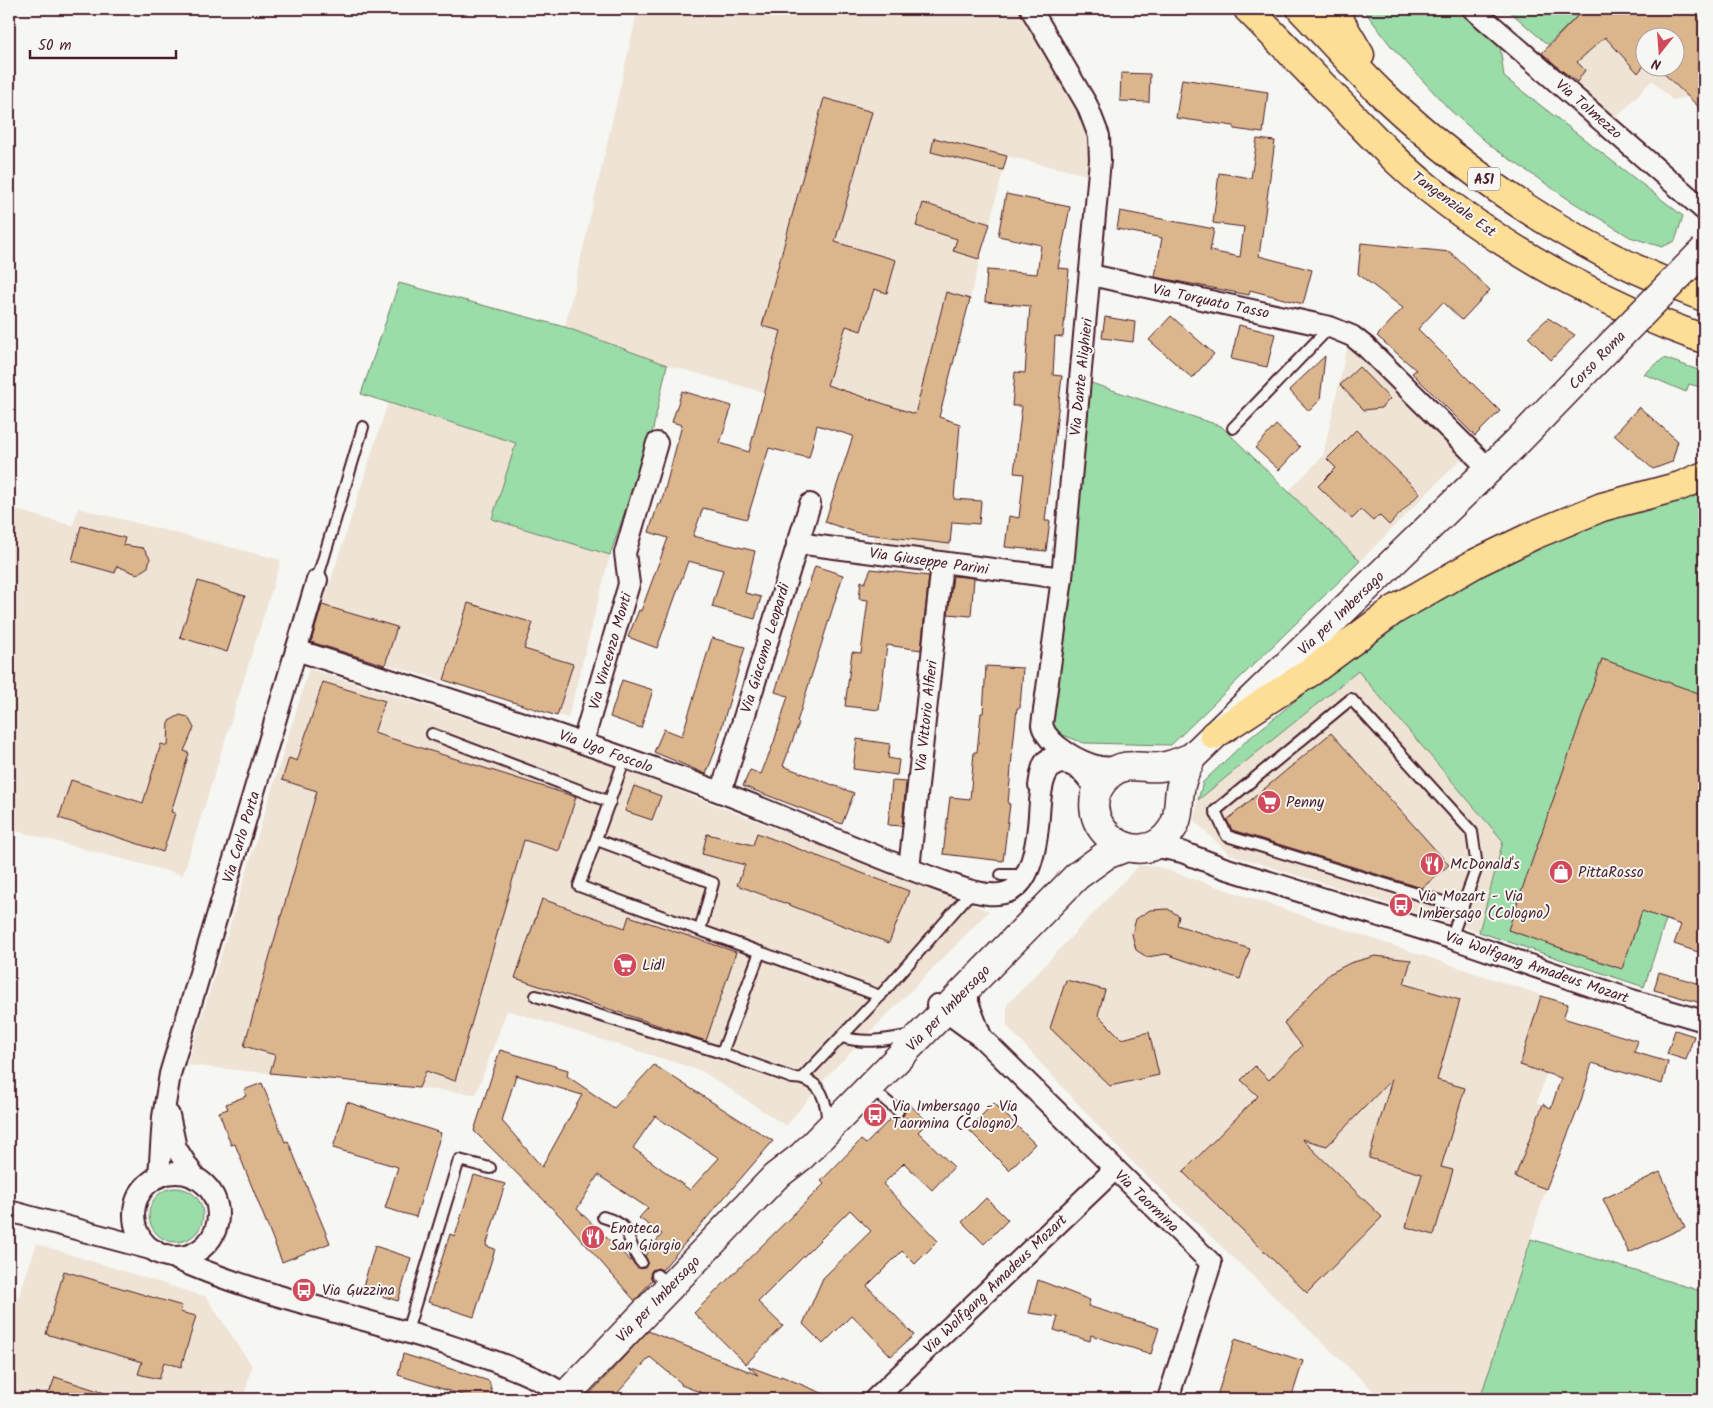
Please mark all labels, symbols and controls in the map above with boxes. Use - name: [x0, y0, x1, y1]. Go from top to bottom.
- scale bar: [30, 28, 176, 60]
- north arrow: [1636, 28, 1686, 78]
- text: 50 m: [38, 34, 72, 58]
- text: N: [1649, 52, 1664, 75]
- street label: Via Tolmezzo: [1550, 74, 1627, 146]
- street label: Tangenziale Est: [1406, 166, 1501, 244]
- road number: A51: [1468, 168, 1500, 190]
- street label: Via Torquato Tasso: [1150, 278, 1272, 326]
- street label: Via Dante Alighieri: [1064, 316, 1100, 437]
- street label: Corso Roma: [1563, 326, 1632, 396]
- street label: Via Giuseppe Parini: [868, 542, 991, 582]
- street label: Via per Imbersago: [1293, 566, 1391, 662]
- street label: Via Giacomo Leopardi: [735, 579, 798, 716]
- street label: Via Vincenzo Monti: [583, 588, 640, 713]
- street label: Via Vittorio Alfieri: [909, 658, 945, 773]
- street label: Via Ugo Foscolo: [555, 724, 656, 780]
- street label: Via Carlo Porta: [217, 788, 267, 886]
- supermarket icon: Penny: [1256, 789, 1282, 815]
- place label: Penny: [1286, 791, 1325, 815]
- restaurant icon: McDonald's: [1419, 851, 1445, 877]
- place label: McDonald's: [1450, 853, 1520, 877]
- shop icon: PittaRosso: [1548, 859, 1574, 885]
- place label: PittaRosso: [1578, 861, 1644, 885]
- place label: Via Mozart - Via Imbersago (Cologno): [1418, 885, 1551, 926]
- bus stop icon: Via Mozart - Via Imbersago (Cologno): [1388, 892, 1414, 918]
- street label: Via Wolfgang Amadeus Mozart: [1442, 925, 1632, 1011]
- supermarket icon: Lidl: [612, 952, 638, 978]
- place label: Lidl: [642, 954, 665, 978]
- street label: Via per Imbersago: [901, 960, 997, 1058]
- place label: Via Imbersago - Via Taormina (Cologno): [892, 1095, 1018, 1136]
- bus stop icon: Via Imbersago - Via Taormina (Cologno): [862, 1102, 888, 1128]
- street label: Via Taormina: [1108, 1165, 1184, 1239]
- street label: Via Wolfgang Amadeus Mozart: [918, 1209, 1073, 1360]
- place label: Enoteca San Giorgio: [610, 1217, 681, 1258]
- restaurant icon: Enoteca San Giorgio: [580, 1224, 606, 1250]
- street label: Via per Imbersago: [611, 1251, 707, 1349]
- bus stop icon: Via Guzzina: [291, 1277, 317, 1303]
- place label: Via Guzzina: [322, 1279, 395, 1303]

